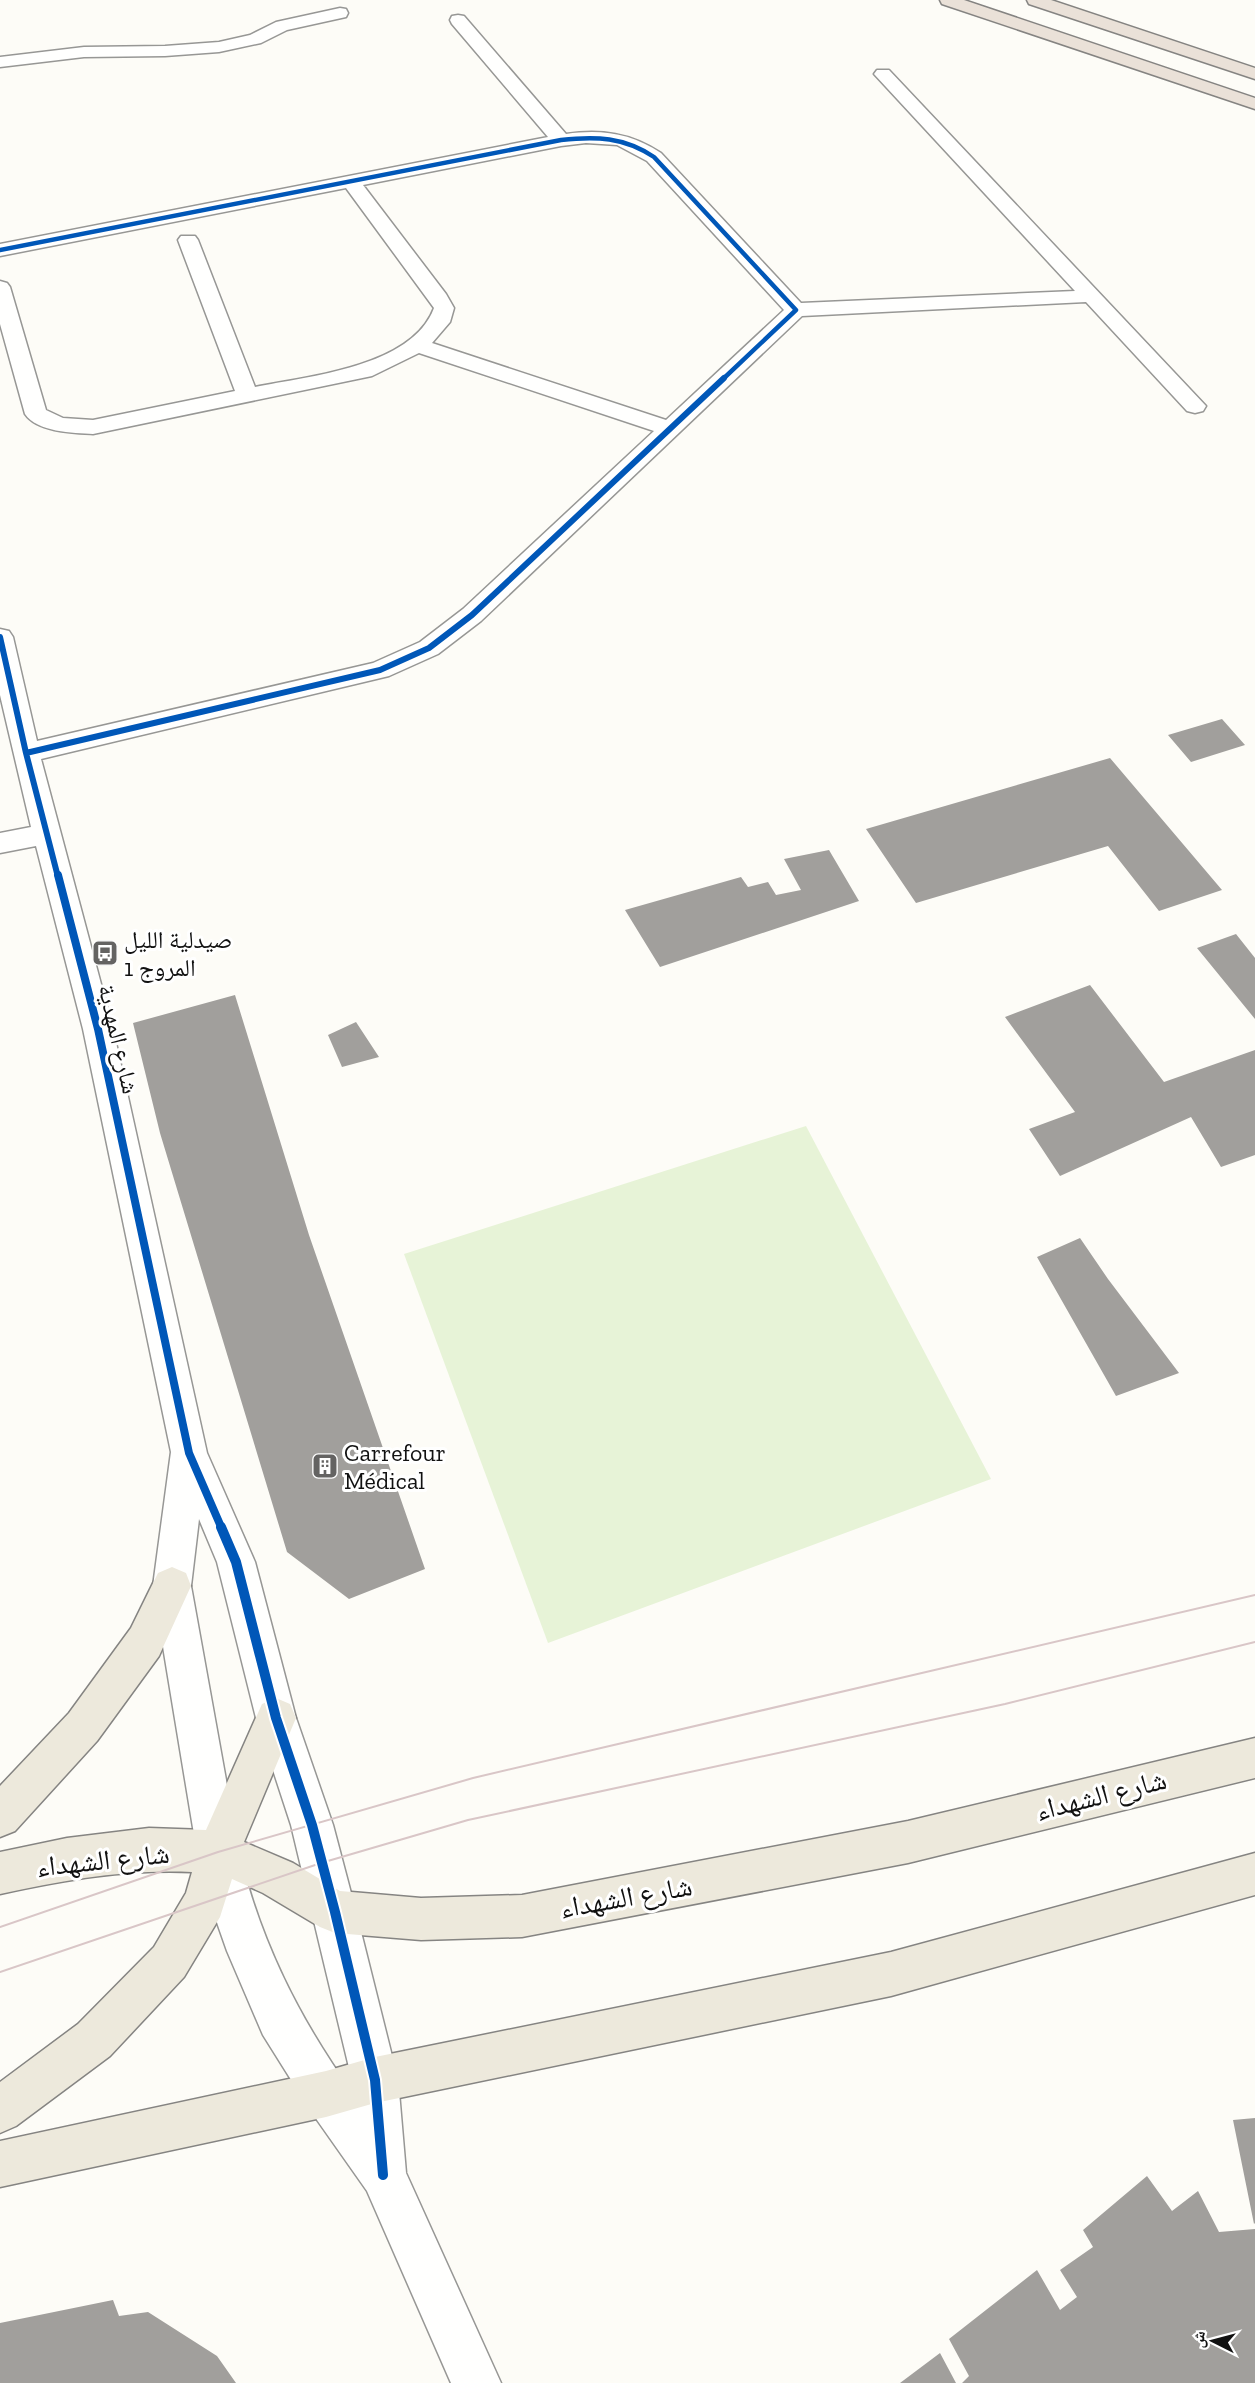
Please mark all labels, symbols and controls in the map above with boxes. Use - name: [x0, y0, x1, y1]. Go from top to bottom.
- place label: صيدلية الليل المروج 1: [124, 925, 232, 983]
- bus stop icon: صيدلية الليل المروج 1: [90, 938, 120, 968]
- street label: شارع المهدية: [91, 981, 146, 1097]
- place label: Carrefour Médical: [344, 1438, 446, 1495]
- building icon: Carrefour Médical: [310, 1451, 340, 1481]
- street label: شارع الشهداء: [1032, 1763, 1170, 1828]
- street label: شارع الشهداء: [35, 1837, 171, 1884]
- street label: شارع الشهداء: [557, 1869, 695, 1926]
- north arrow: [1183, 2311, 1243, 2371]
- text: ش: [1188, 2330, 1209, 2349]

